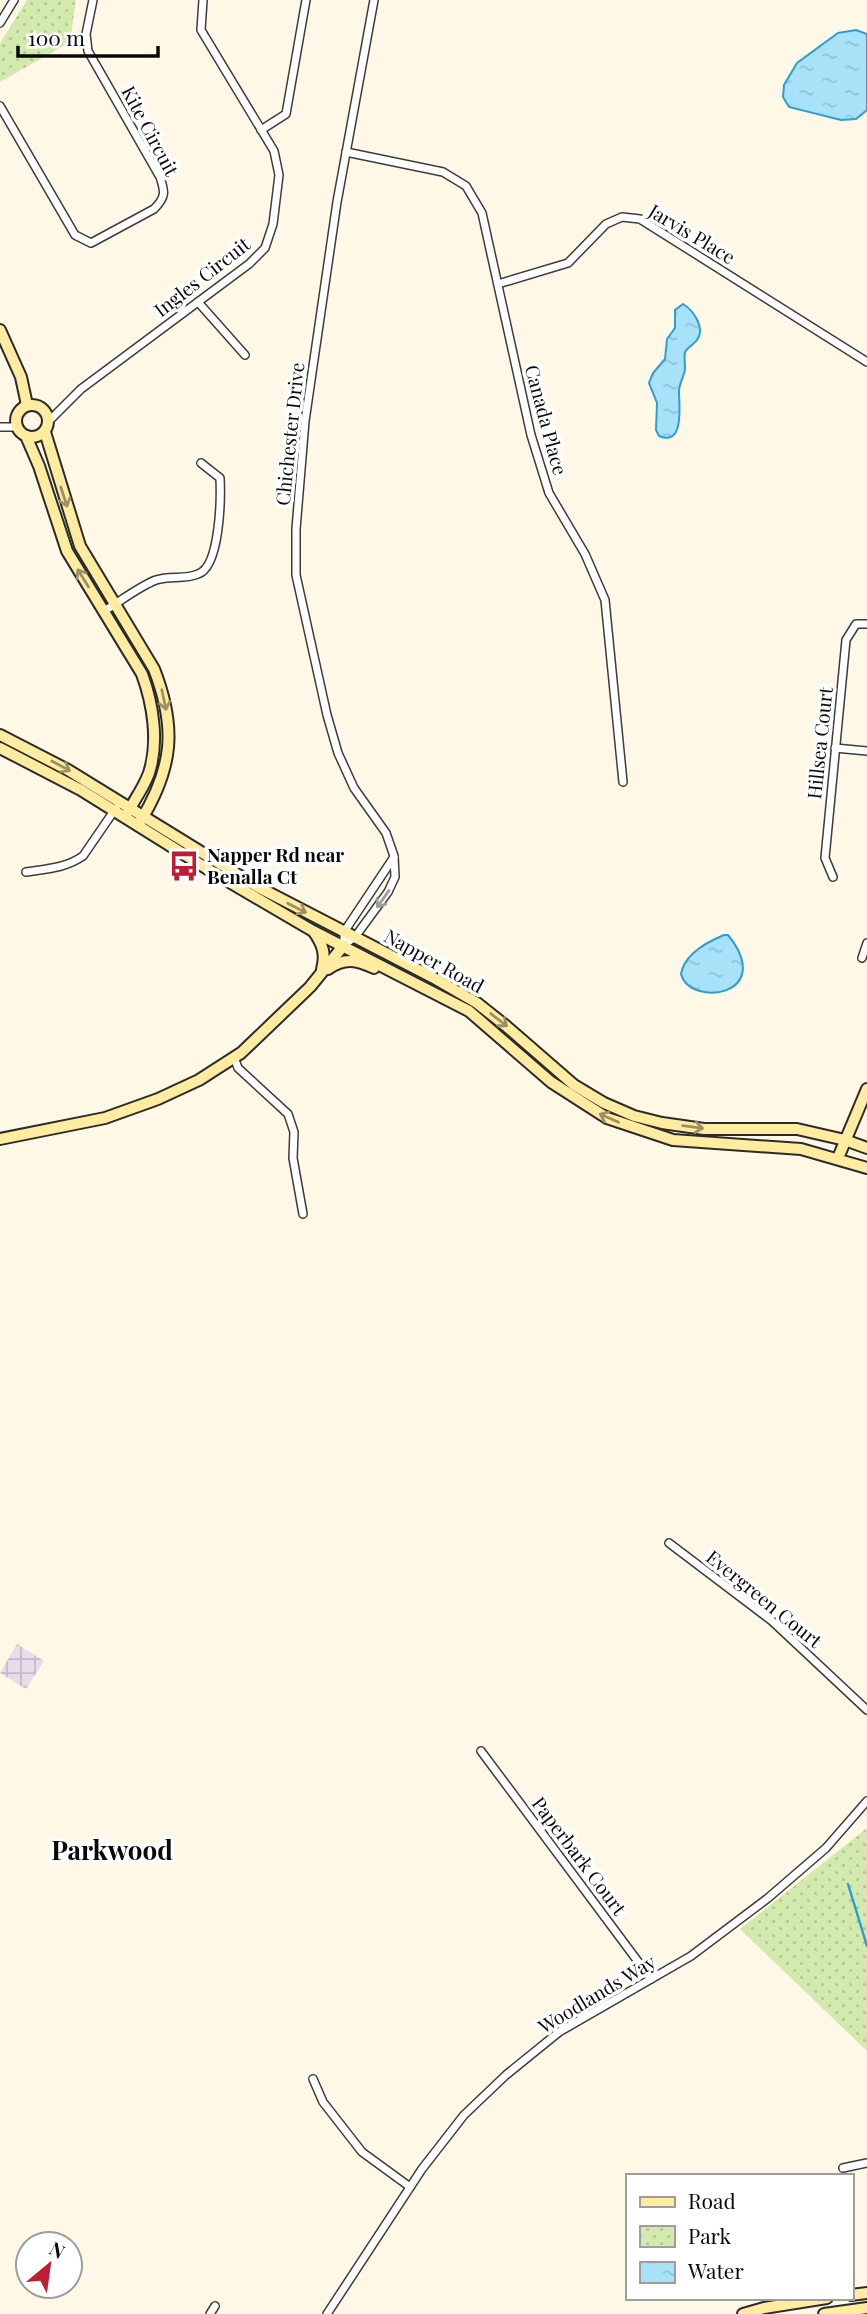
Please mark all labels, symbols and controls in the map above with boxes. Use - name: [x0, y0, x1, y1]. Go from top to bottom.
- scale bar: [18, 14, 158, 58]
- text: 100 m: [28, 23, 85, 51]
- street label: Kite Circuit: [116, 81, 186, 180]
- street label: Jarvis Place: [644, 197, 741, 269]
- street label: Ingles Circuit: [148, 230, 255, 322]
- street label: Chichester Drive: [269, 361, 309, 507]
- street label: Canada Place: [520, 362, 574, 478]
- one-way arrow: [59, 486, 71, 508]
- one-way arrow: [76, 569, 90, 589]
- street label: Hillsea Court: [800, 685, 838, 800]
- one-way arrow: [158, 688, 172, 711]
- one-way arrow: [50, 759, 70, 773]
- place label: Napper Rd near Benalla Ct: [207, 841, 344, 889]
- bus stop icon: Napper Rd near Benalla Ct: [167, 849, 201, 883]
- one-way arrow: [376, 889, 390, 908]
- one-way arrow: [287, 902, 307, 916]
- street label: Napper Road: [380, 922, 489, 998]
- one-way arrow: [489, 1013, 508, 1028]
- one-way arrow: [599, 1111, 620, 1124]
- one-way arrow: [682, 1121, 704, 1134]
- street label: Evergreen Court: [701, 1543, 828, 1653]
- street label: Paperbark Court: [527, 1791, 633, 1920]
- district label: Parkwood: [51, 1832, 173, 1867]
- street label: Woodlands Way: [532, 1948, 660, 2039]
- legend: [626, 2174, 853, 2300]
- text: Road: [688, 2186, 736, 2214]
- text: Park: [688, 2221, 732, 2249]
- north arrow: [14, 2230, 84, 2300]
- text: N: [45, 2235, 70, 2264]
- text: Water: [687, 2256, 744, 2284]

